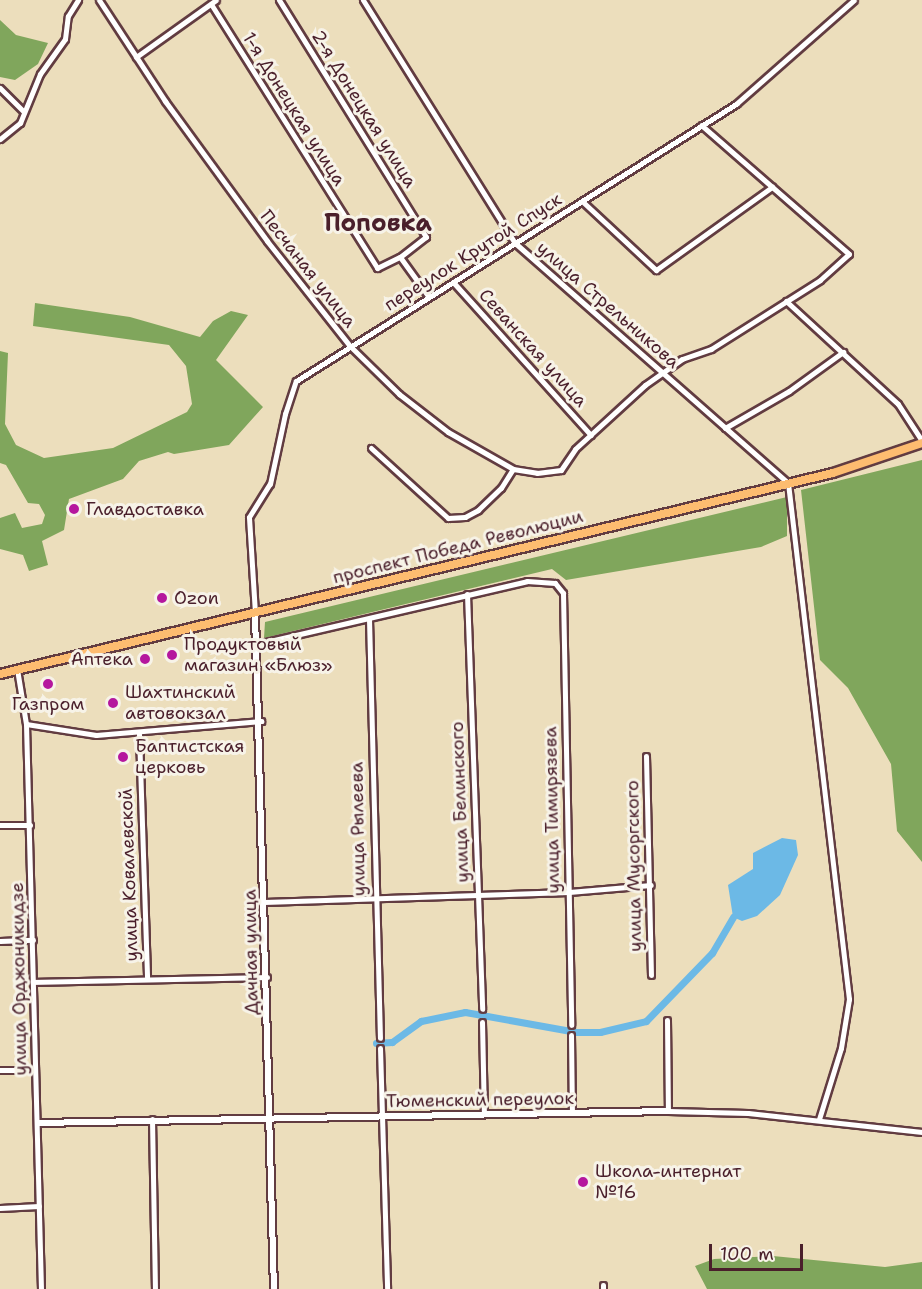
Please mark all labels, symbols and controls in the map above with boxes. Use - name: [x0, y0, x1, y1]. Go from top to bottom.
- street label: 2-я Донецкая улица: [307, 26, 421, 192]
- street label: 1-я Донецкая улица: [238, 28, 350, 190]
- street label: переулок Крутой Спуск: [380, 188, 566, 316]
- street label: Песчаная улица: [255, 206, 361, 332]
- district label: Поповка: [324, 210, 432, 238]
- street label: улица Стрельникова: [532, 237, 684, 373]
- street label: Севанская улица: [474, 284, 592, 412]
- place label: Главдоставка: [86, 498, 204, 520]
- marker: Главдоставка: [67, 502, 81, 516]
- street label: проспект Победа Революции: [331, 505, 585, 589]
- place label: Ozon: [174, 587, 219, 609]
- marker: Ozon: [155, 591, 169, 605]
- place label: Продуктовый магазин «Блюз»: [184, 634, 333, 676]
- place label: Аптека: [71, 648, 133, 670]
- marker: Продуктовый магазин «Блюз»: [165, 648, 179, 662]
- marker: Аптека: [138, 652, 152, 666]
- marker: Газпром: [41, 677, 55, 691]
- place label: Шахтинский автовокзал: [125, 682, 236, 724]
- place label: Газпром: [12, 693, 84, 715]
- marker: Шахтинский автовокзал: [106, 696, 120, 710]
- street label: улица Белинского: [446, 721, 474, 883]
- street label: улица Тимирязева: [540, 726, 564, 894]
- place label: Баптистская церковь: [135, 736, 244, 778]
- marker: Баптистская церковь: [116, 750, 130, 764]
- street label: улица Рылеева: [346, 762, 370, 896]
- street label: улица Мусоргского: [622, 780, 646, 952]
- street label: улица Ковалевской: [115, 788, 143, 962]
- street label: улица Орджоникидзе: [7, 882, 31, 1076]
- street label: Дачная улица: [239, 889, 263, 1015]
- street label: Тюменский переулок: [386, 1088, 574, 1112]
- place label: Школа-интернат №16: [595, 1161, 741, 1204]
- marker: Школа-интернат №16: [576, 1175, 590, 1189]
- scale bar: [712, 1232, 806, 1270]
- text: 100 m: [720, 1242, 774, 1266]

